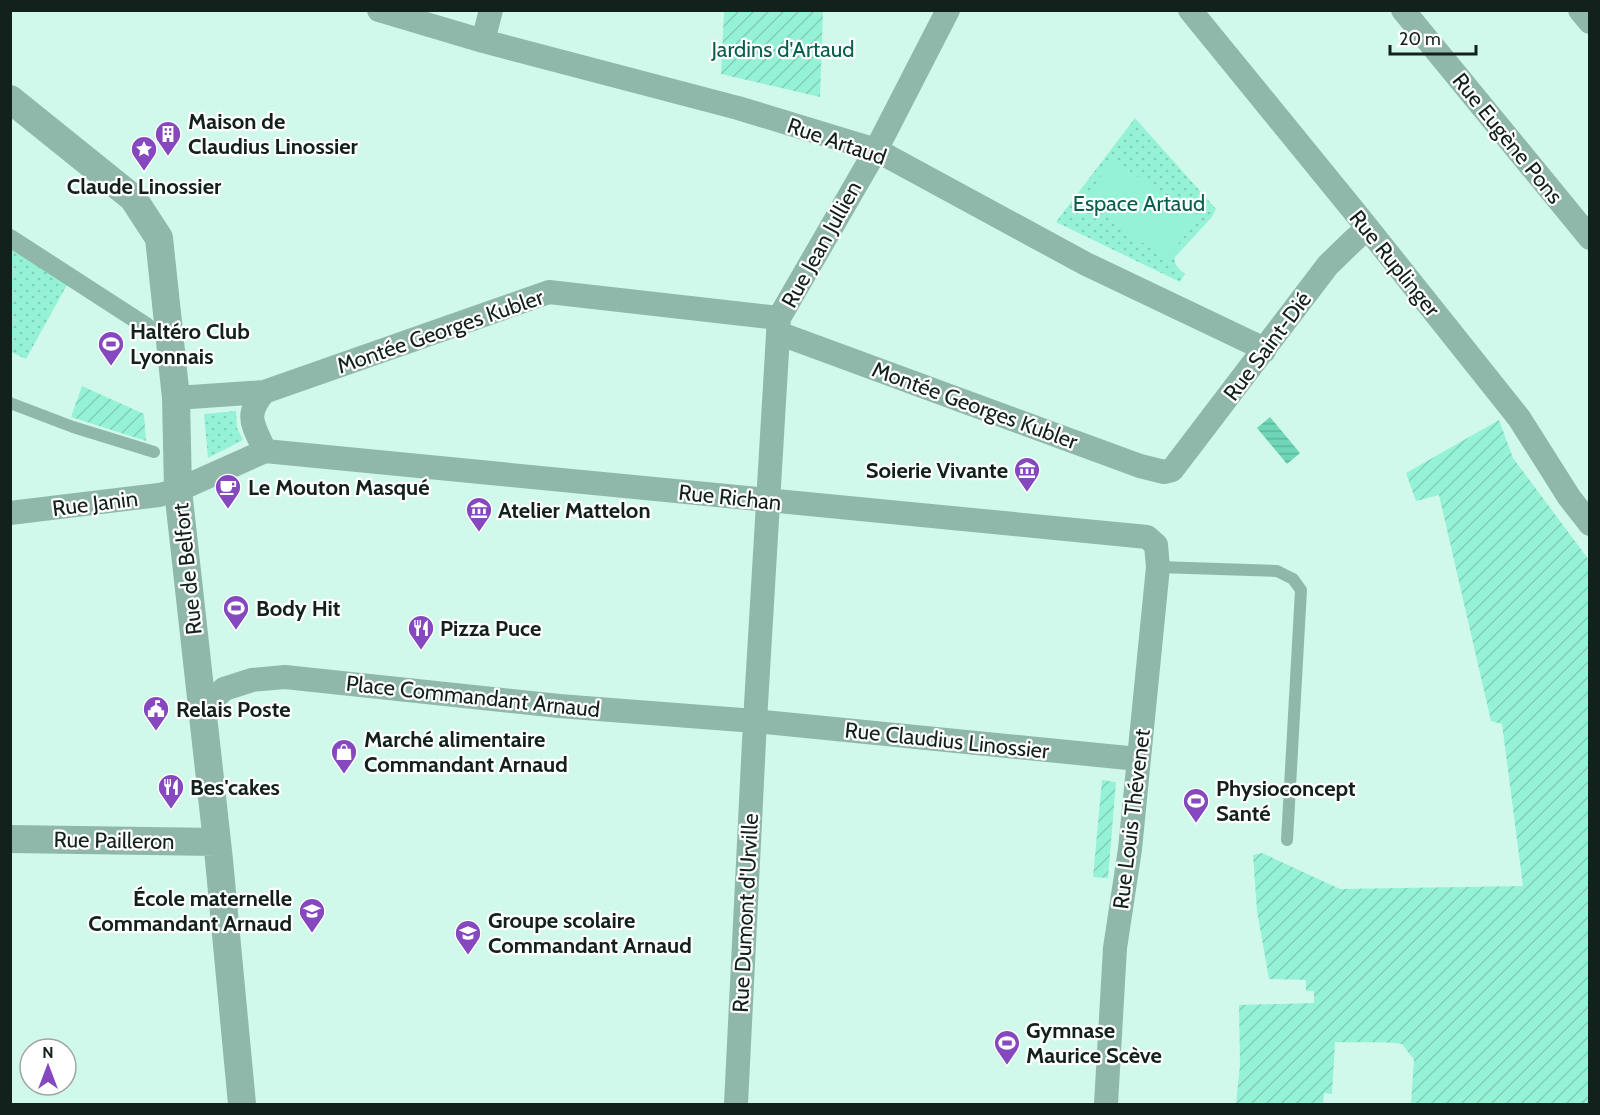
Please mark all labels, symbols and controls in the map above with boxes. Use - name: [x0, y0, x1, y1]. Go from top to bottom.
- scale bar: [1390, 18, 1476, 56]
- text: 20 m: [1399, 28, 1441, 50]
- park label: Jardins d'Artaud: [710, 36, 855, 63]
- street label: Rue Eugène Pons: [1447, 67, 1569, 209]
- place label: Maison de Claudius Linossier: [188, 108, 359, 160]
- street label: Rue Artaud: [784, 112, 890, 171]
- building icon: Maison de Claudius Linossier: [153, 119, 183, 157]
- place icon: Claude Linossier: [129, 134, 159, 172]
- place label: Claude Linossier: [67, 173, 222, 200]
- street label: Rue Jean Jullien: [776, 176, 867, 312]
- park label: Espace Artaud: [1073, 190, 1205, 217]
- street label: Rue Ruplinger: [1344, 205, 1446, 322]
- street label: Montée Georges Kubler: [333, 283, 547, 380]
- street label: Rue Saint-Dié: [1218, 286, 1317, 406]
- place label: Haltéro Club Lyonnais: [130, 318, 250, 370]
- sports icon: Haltéro Club Lyonnais: [96, 329, 126, 367]
- street label: Montée Georges Kubler: [868, 356, 1081, 455]
- museum icon: Soierie Vivante: [1012, 455, 1042, 493]
- place label: Soierie Vivante: [866, 457, 1008, 484]
- cafe icon: Le Mouton Masqué: [213, 472, 243, 510]
- place label: Le Mouton Masqué: [248, 474, 430, 501]
- street label: Rue Richan: [677, 479, 783, 516]
- street label: Rue Janin: [51, 485, 139, 522]
- museum icon: Atelier Mattelon: [464, 495, 494, 533]
- place label: Atelier Mattelon: [498, 497, 651, 524]
- street label: Rue de Belfort: [167, 501, 208, 636]
- sports icon: Body Hit: [221, 593, 251, 631]
- place label: Body Hit: [256, 595, 341, 622]
- restaurant icon: Pizza Puce: [406, 613, 436, 651]
- place label: Pizza Puce: [440, 615, 541, 642]
- street label: Place Commandant Arnaud: [345, 670, 601, 723]
- public building icon: Relais Poste: [141, 694, 171, 732]
- place label: Relais Poste: [176, 696, 291, 723]
- street label: Rue Claudius Linossier: [843, 716, 1050, 765]
- place label: Marché alimentaire Commandant Arnaud: [364, 726, 568, 778]
- street label: Rue Louis Thévenet: [1107, 727, 1156, 911]
- shop icon: Marché alimentaire Commandant Arnaud: [329, 737, 359, 775]
- restaurant icon: Bes'cakes: [156, 772, 186, 810]
- place label: Bes'cakes: [190, 774, 280, 801]
- place label: Physioconcept Santé: [1216, 775, 1356, 827]
- sports icon: Physioconcept Santé: [1181, 786, 1211, 824]
- street label: Rue Dumont d'Urville: [727, 813, 764, 1013]
- street label: Rue Pailleron: [53, 826, 175, 855]
- place label: École maternelle Commandant Arnaud: [88, 885, 292, 937]
- school or university icon: École maternelle Commandant Arnaud: [297, 896, 327, 934]
- place label: Groupe scolaire Commandant Arnaud: [488, 907, 692, 959]
- school or university icon: Groupe scolaire Commandant Arnaud: [453, 918, 483, 956]
- place label: Gymnase Maurice Scève: [1026, 1017, 1162, 1069]
- sports icon: Gymnase Maurice Scève: [992, 1028, 1022, 1066]
- north arrow: [18, 1037, 78, 1097]
- text: N: [42, 1043, 54, 1062]

